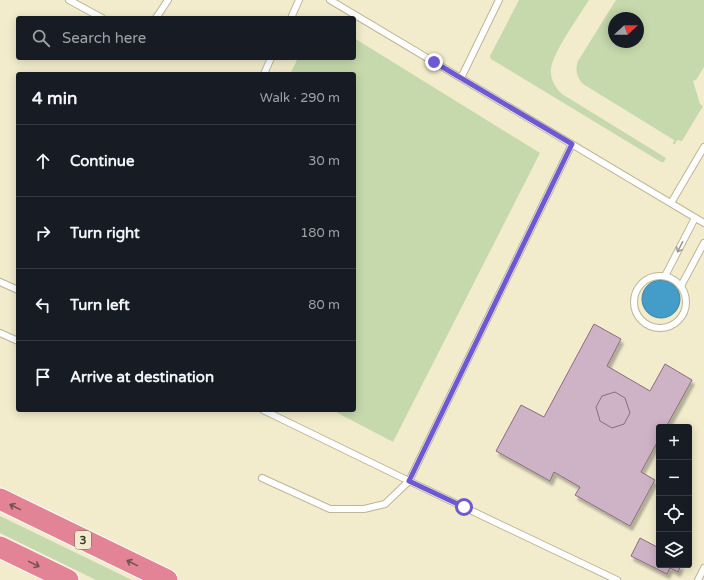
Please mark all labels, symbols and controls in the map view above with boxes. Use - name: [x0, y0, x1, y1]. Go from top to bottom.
- north arrow: [608, 12, 644, 48]
- search box: [16, 16, 356, 60]
- icon: search: [30, 27, 52, 49]
- text: Search here: [62, 29, 146, 47]
- route end: [425, 53, 443, 71]
- text: 4 min: [32, 88, 77, 109]
- text: Walk · 290 m: [260, 90, 340, 106]
- icon: ahead: [32, 150, 54, 172]
- text: Continue: [70, 152, 134, 170]
- text: 30 m: [308, 153, 340, 169]
- icon: right: [32, 222, 54, 244]
- text: Turn right: [70, 224, 140, 242]
- text: 180 m: [300, 225, 340, 241]
- one-way arrow: [676, 241, 683, 253]
- icon: left: [32, 294, 54, 316]
- text: Turn left: [70, 296, 130, 314]
- text: 80 m: [308, 297, 340, 313]
- icon: arrive: [32, 366, 54, 388]
- text: Arrive at destination: [70, 368, 214, 386]
- map controls: [656, 424, 692, 568]
- button: +: [656, 424, 692, 460]
- button: −: [656, 460, 692, 496]
- button: locate: [656, 496, 692, 532]
- route start: [455, 498, 473, 516]
- one-way arrow: [9, 503, 21, 510]
- road number: 3: [75, 531, 91, 549]
- button: layers: [656, 532, 692, 568]
- one-way arrow: [126, 559, 138, 566]
- one-way arrow: [28, 561, 40, 568]

